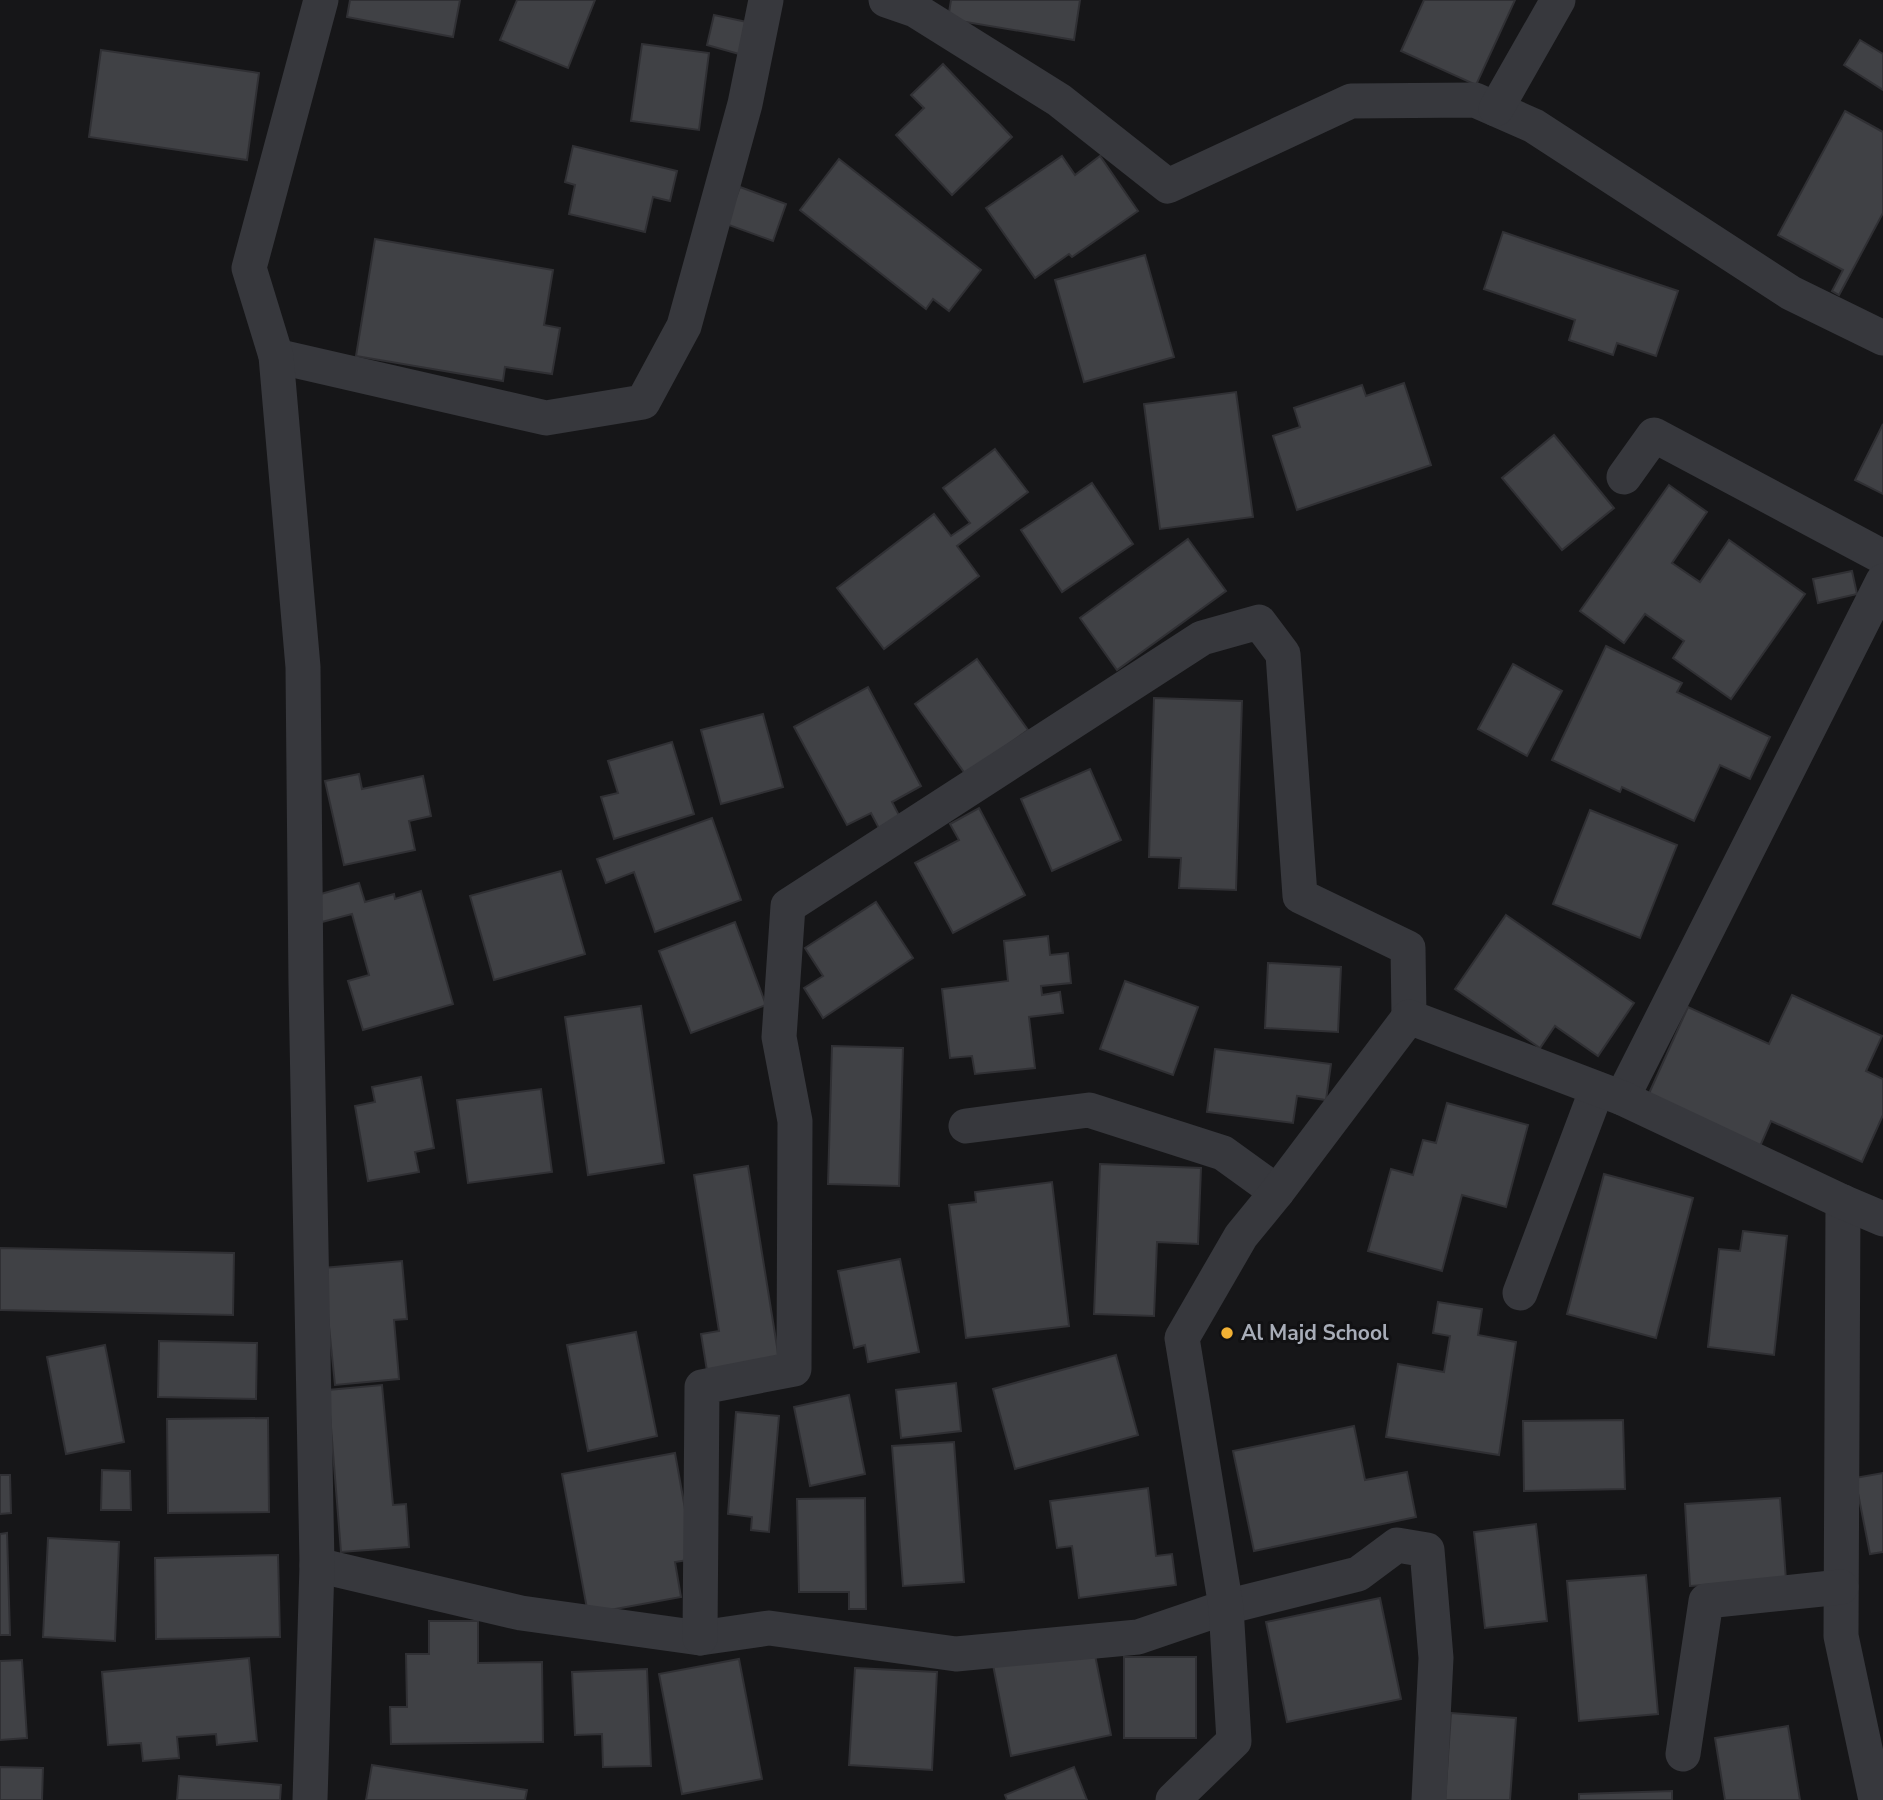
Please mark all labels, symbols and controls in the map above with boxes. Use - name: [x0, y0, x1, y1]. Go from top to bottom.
- place label: Al Majd School: [1241, 1319, 1389, 1347]
- marker: Al Majd School: [1219, 1325, 1235, 1341]

